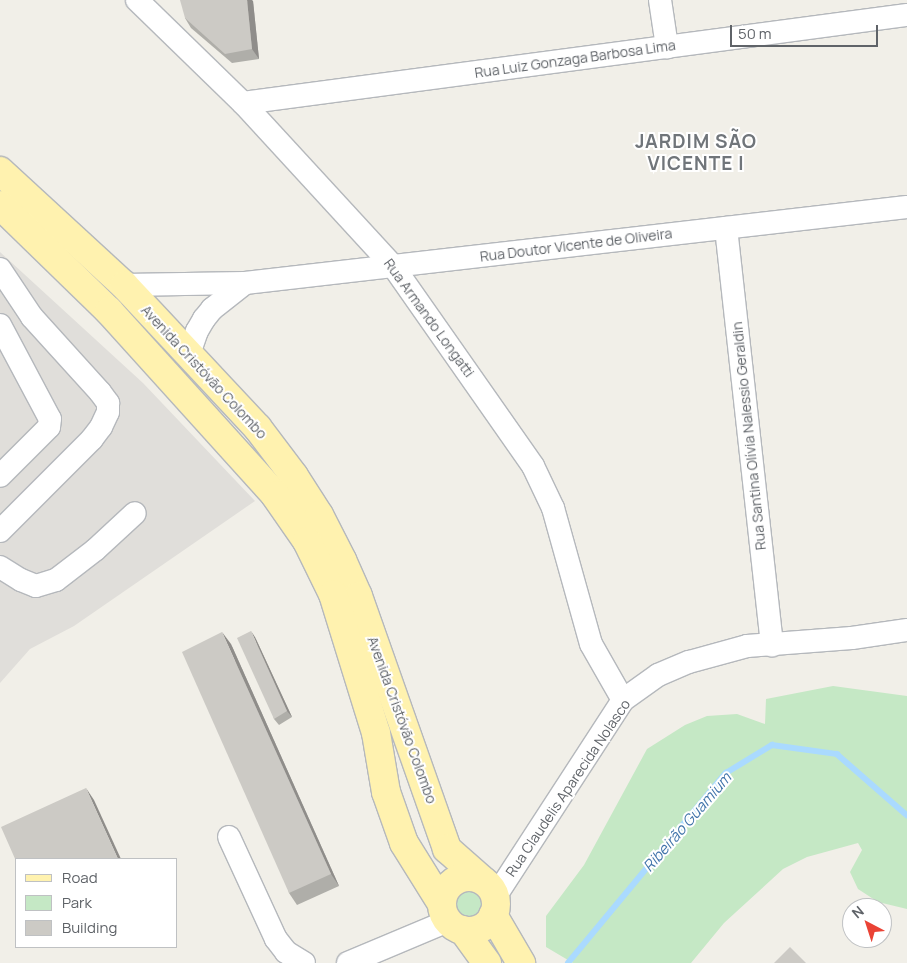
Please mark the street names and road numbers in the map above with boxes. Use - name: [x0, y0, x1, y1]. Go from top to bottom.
- street label: Rua Luiz Gonzaga Barbosa Lima: [473, 37, 677, 81]
- street label: Rua Doutor Vicente de Oliveira: [479, 225, 673, 265]
- street label: Rua Armando Longatti: [380, 255, 478, 381]
- street label: Avenida Cristóvão Colombo: [138, 302, 270, 442]
- street label: Rua Santina Olívia Nalessio Geraldin: [729, 321, 769, 551]
- street label: Avenida Cristóvão Colombo: [364, 634, 440, 806]
- street label: Rua Claudelis Aparecida Nolasco: [502, 696, 634, 880]

